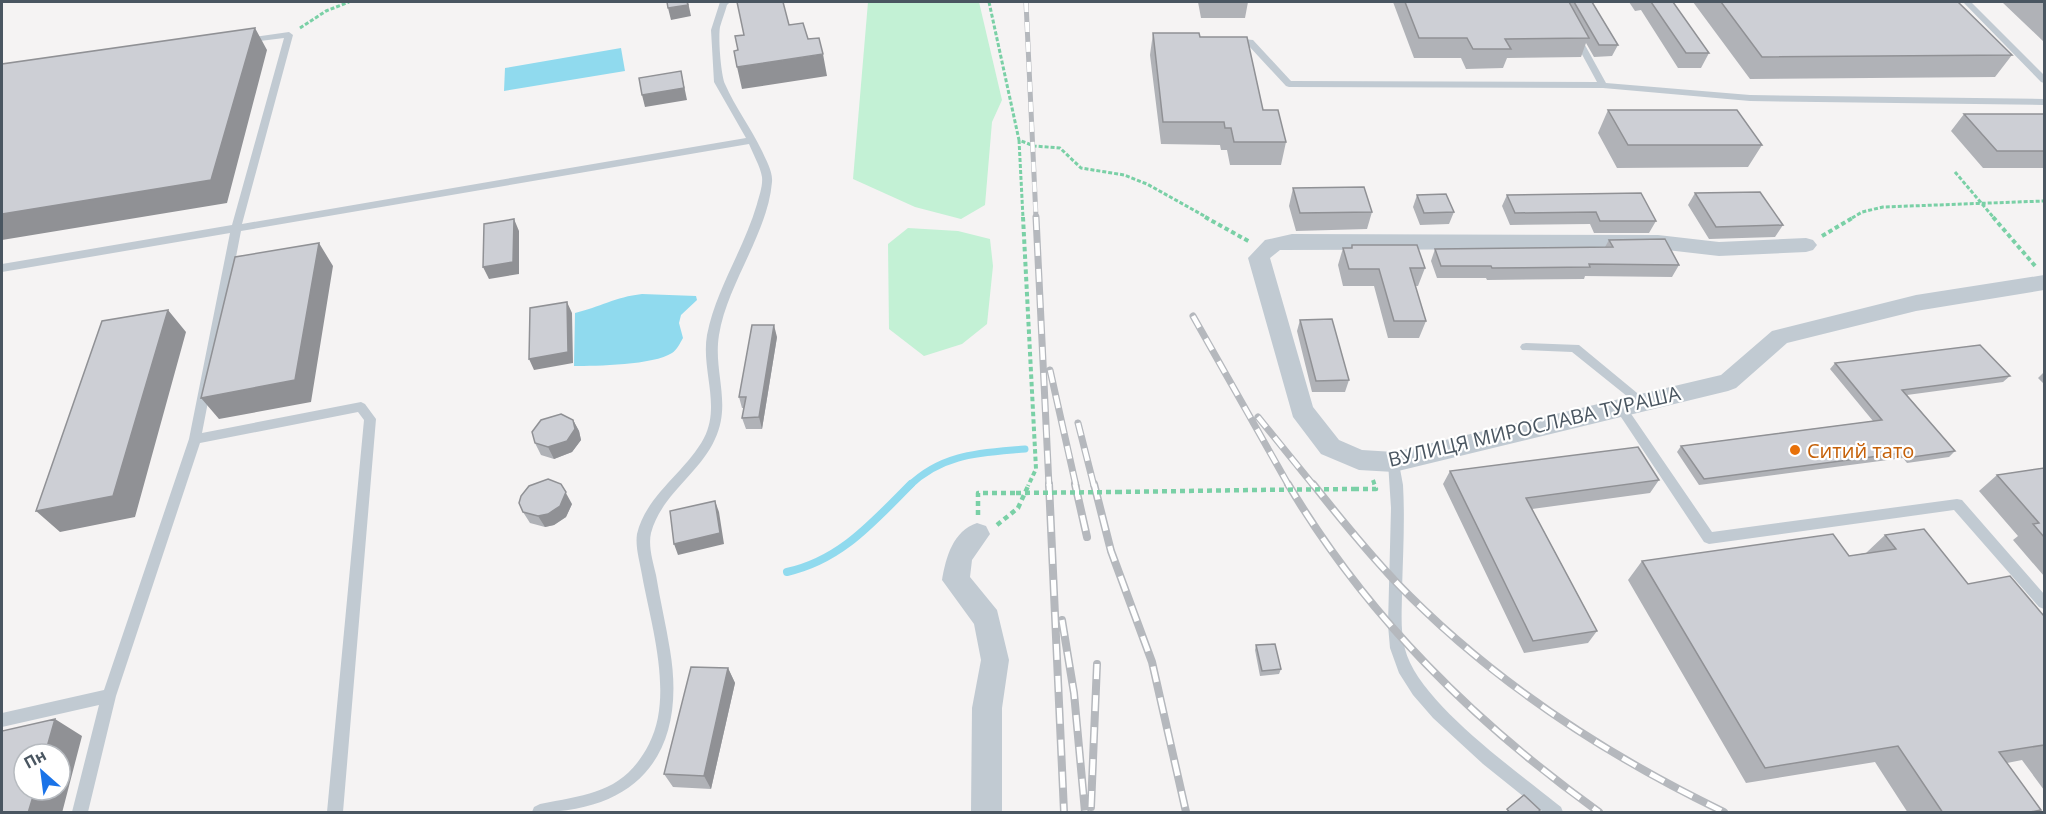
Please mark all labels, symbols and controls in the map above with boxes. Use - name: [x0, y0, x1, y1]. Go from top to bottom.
- street label: ВУЛИЦЯ МИРОСЛАВА ТУРАША: [1385, 379, 1683, 473]
- place label: Ситий тато: [1807, 437, 1914, 464]
- marker: Ситий тато: [1788, 443, 1802, 457]
- north arrow: [12, 742, 72, 802]
- text: Пн: [20, 744, 50, 774]

